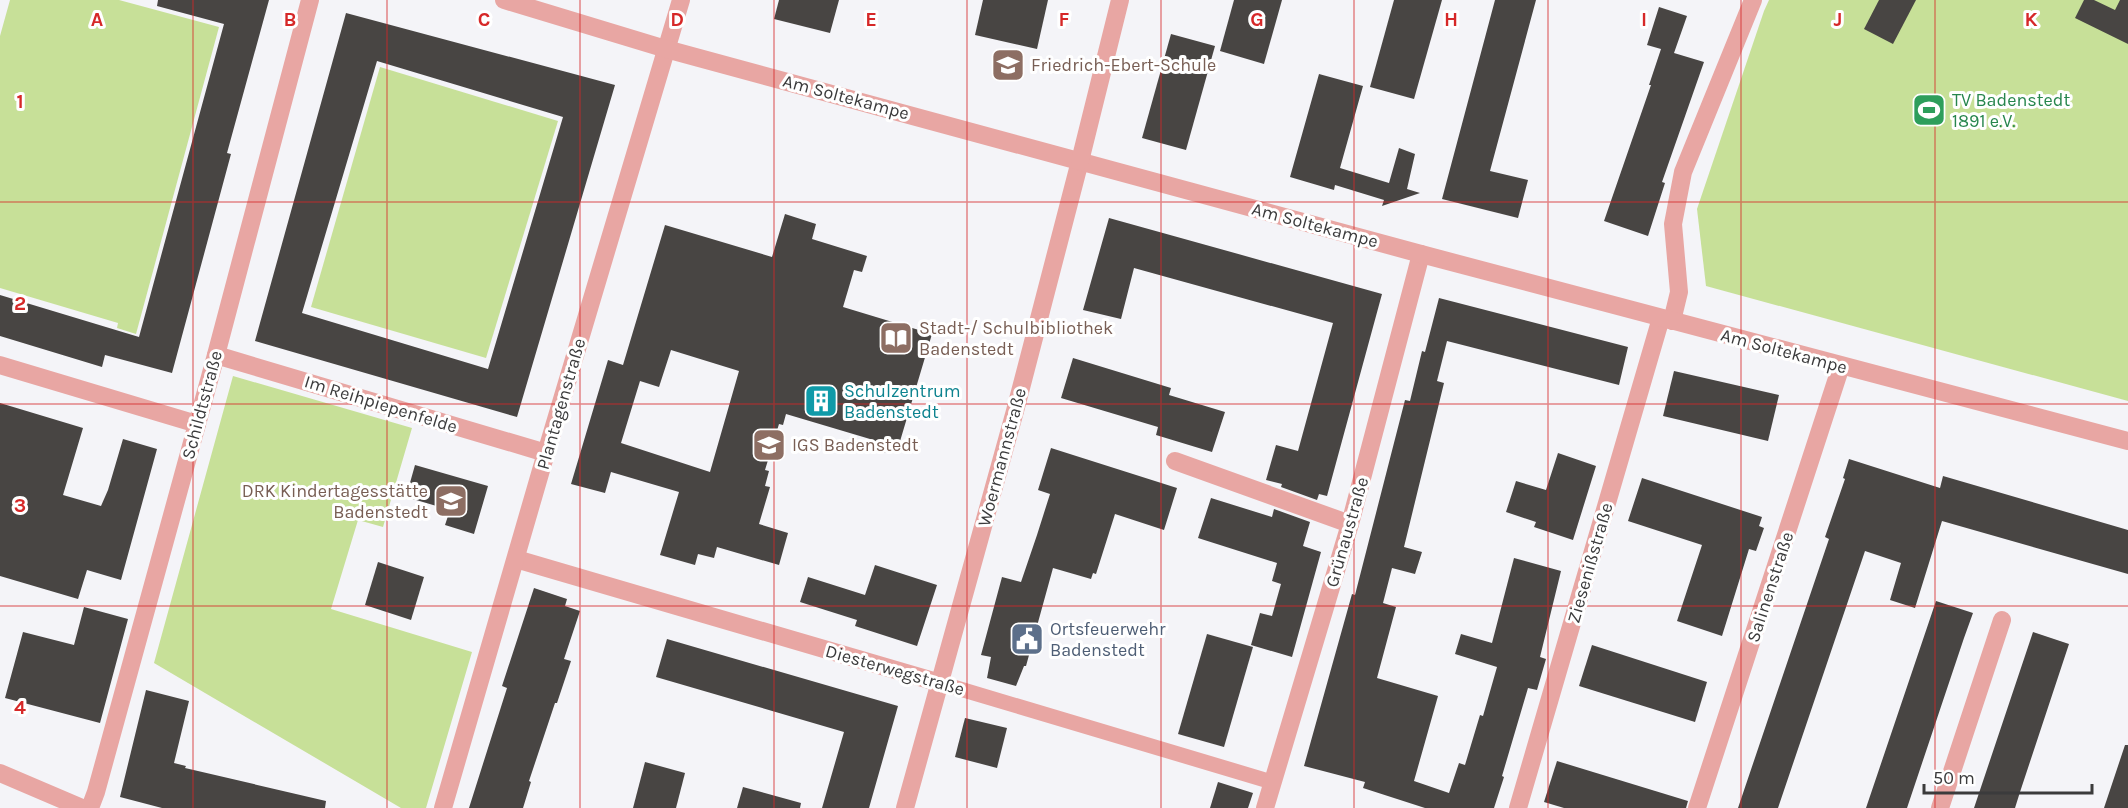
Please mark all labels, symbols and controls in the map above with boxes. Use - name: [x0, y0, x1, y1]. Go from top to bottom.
- text: A: [91, 8, 104, 31]
- text: B: [284, 8, 296, 31]
- text: C: [478, 8, 490, 31]
- text: D: [670, 8, 684, 31]
- text: E: [865, 8, 877, 31]
- text: F: [1059, 8, 1070, 31]
- text: G: [1250, 8, 1264, 31]
- text: H: [1444, 8, 1458, 31]
- text: I: [1641, 8, 1647, 31]
- text: J: [1834, 8, 1842, 31]
- text: K: [2024, 8, 2038, 31]
- school or university icon: Friedrich-Ebert-Schule: [990, 47, 1026, 83]
- place label: Friedrich-Ebert-Schule: [1031, 54, 1216, 76]
- street label: Am Soltekampe: [780, 70, 912, 124]
- place label: TV Badenstedt 1891 e.V.: [1952, 89, 2070, 132]
- text: 1: [16, 90, 24, 113]
- sports icon: TV Badenstedt 1891 e.V.: [1911, 92, 1947, 128]
- street label: Am Soltekampe: [1249, 198, 1381, 252]
- text: 2: [14, 292, 26, 315]
- place label: Stadt-/ Schulbibliothek Badenstedt: [919, 317, 1113, 360]
- library icon: Stadt-/ Schulbibliothek Badenstedt: [878, 320, 914, 356]
- street label: Am Soltekampe: [1718, 324, 1850, 378]
- street label: Plantagenstraße: [532, 336, 590, 472]
- street label: Schildtstraße: [177, 348, 227, 462]
- street label: Im Reihpiepenfelde: [302, 370, 460, 438]
- place label: Schulzentrum Badenstedt: [844, 380, 961, 423]
- building icon: Schulzentrum Badenstedt: [803, 383, 839, 419]
- street label: Woermannstraße: [973, 385, 1031, 529]
- school or university icon: IGS Badenstedt: [751, 427, 787, 463]
- place label: IGS Badenstedt: [792, 434, 919, 456]
- street label: Grünaustraße: [1321, 474, 1373, 590]
- place label: DRK Kindertagesstätte Badenstedt: [242, 480, 428, 523]
- school or university icon: DRK Kindertagesstätte Badenstedt: [433, 483, 469, 519]
- text: 3: [14, 494, 26, 517]
- street label: Ziesenißstraße: [1562, 500, 1618, 626]
- street label: Salinenstraße: [1742, 529, 1798, 645]
- place label: Ortsfeuerwehr Badenstedt: [1050, 618, 1166, 661]
- public building icon: Ortsfeuerwehr Badenstedt: [1009, 621, 1045, 657]
- street label: Diesterwegstraße: [823, 640, 967, 700]
- text: 4: [14, 696, 26, 719]
- scale bar: [1924, 757, 2092, 795]
- text: 50 m: [1933, 767, 1975, 789]

